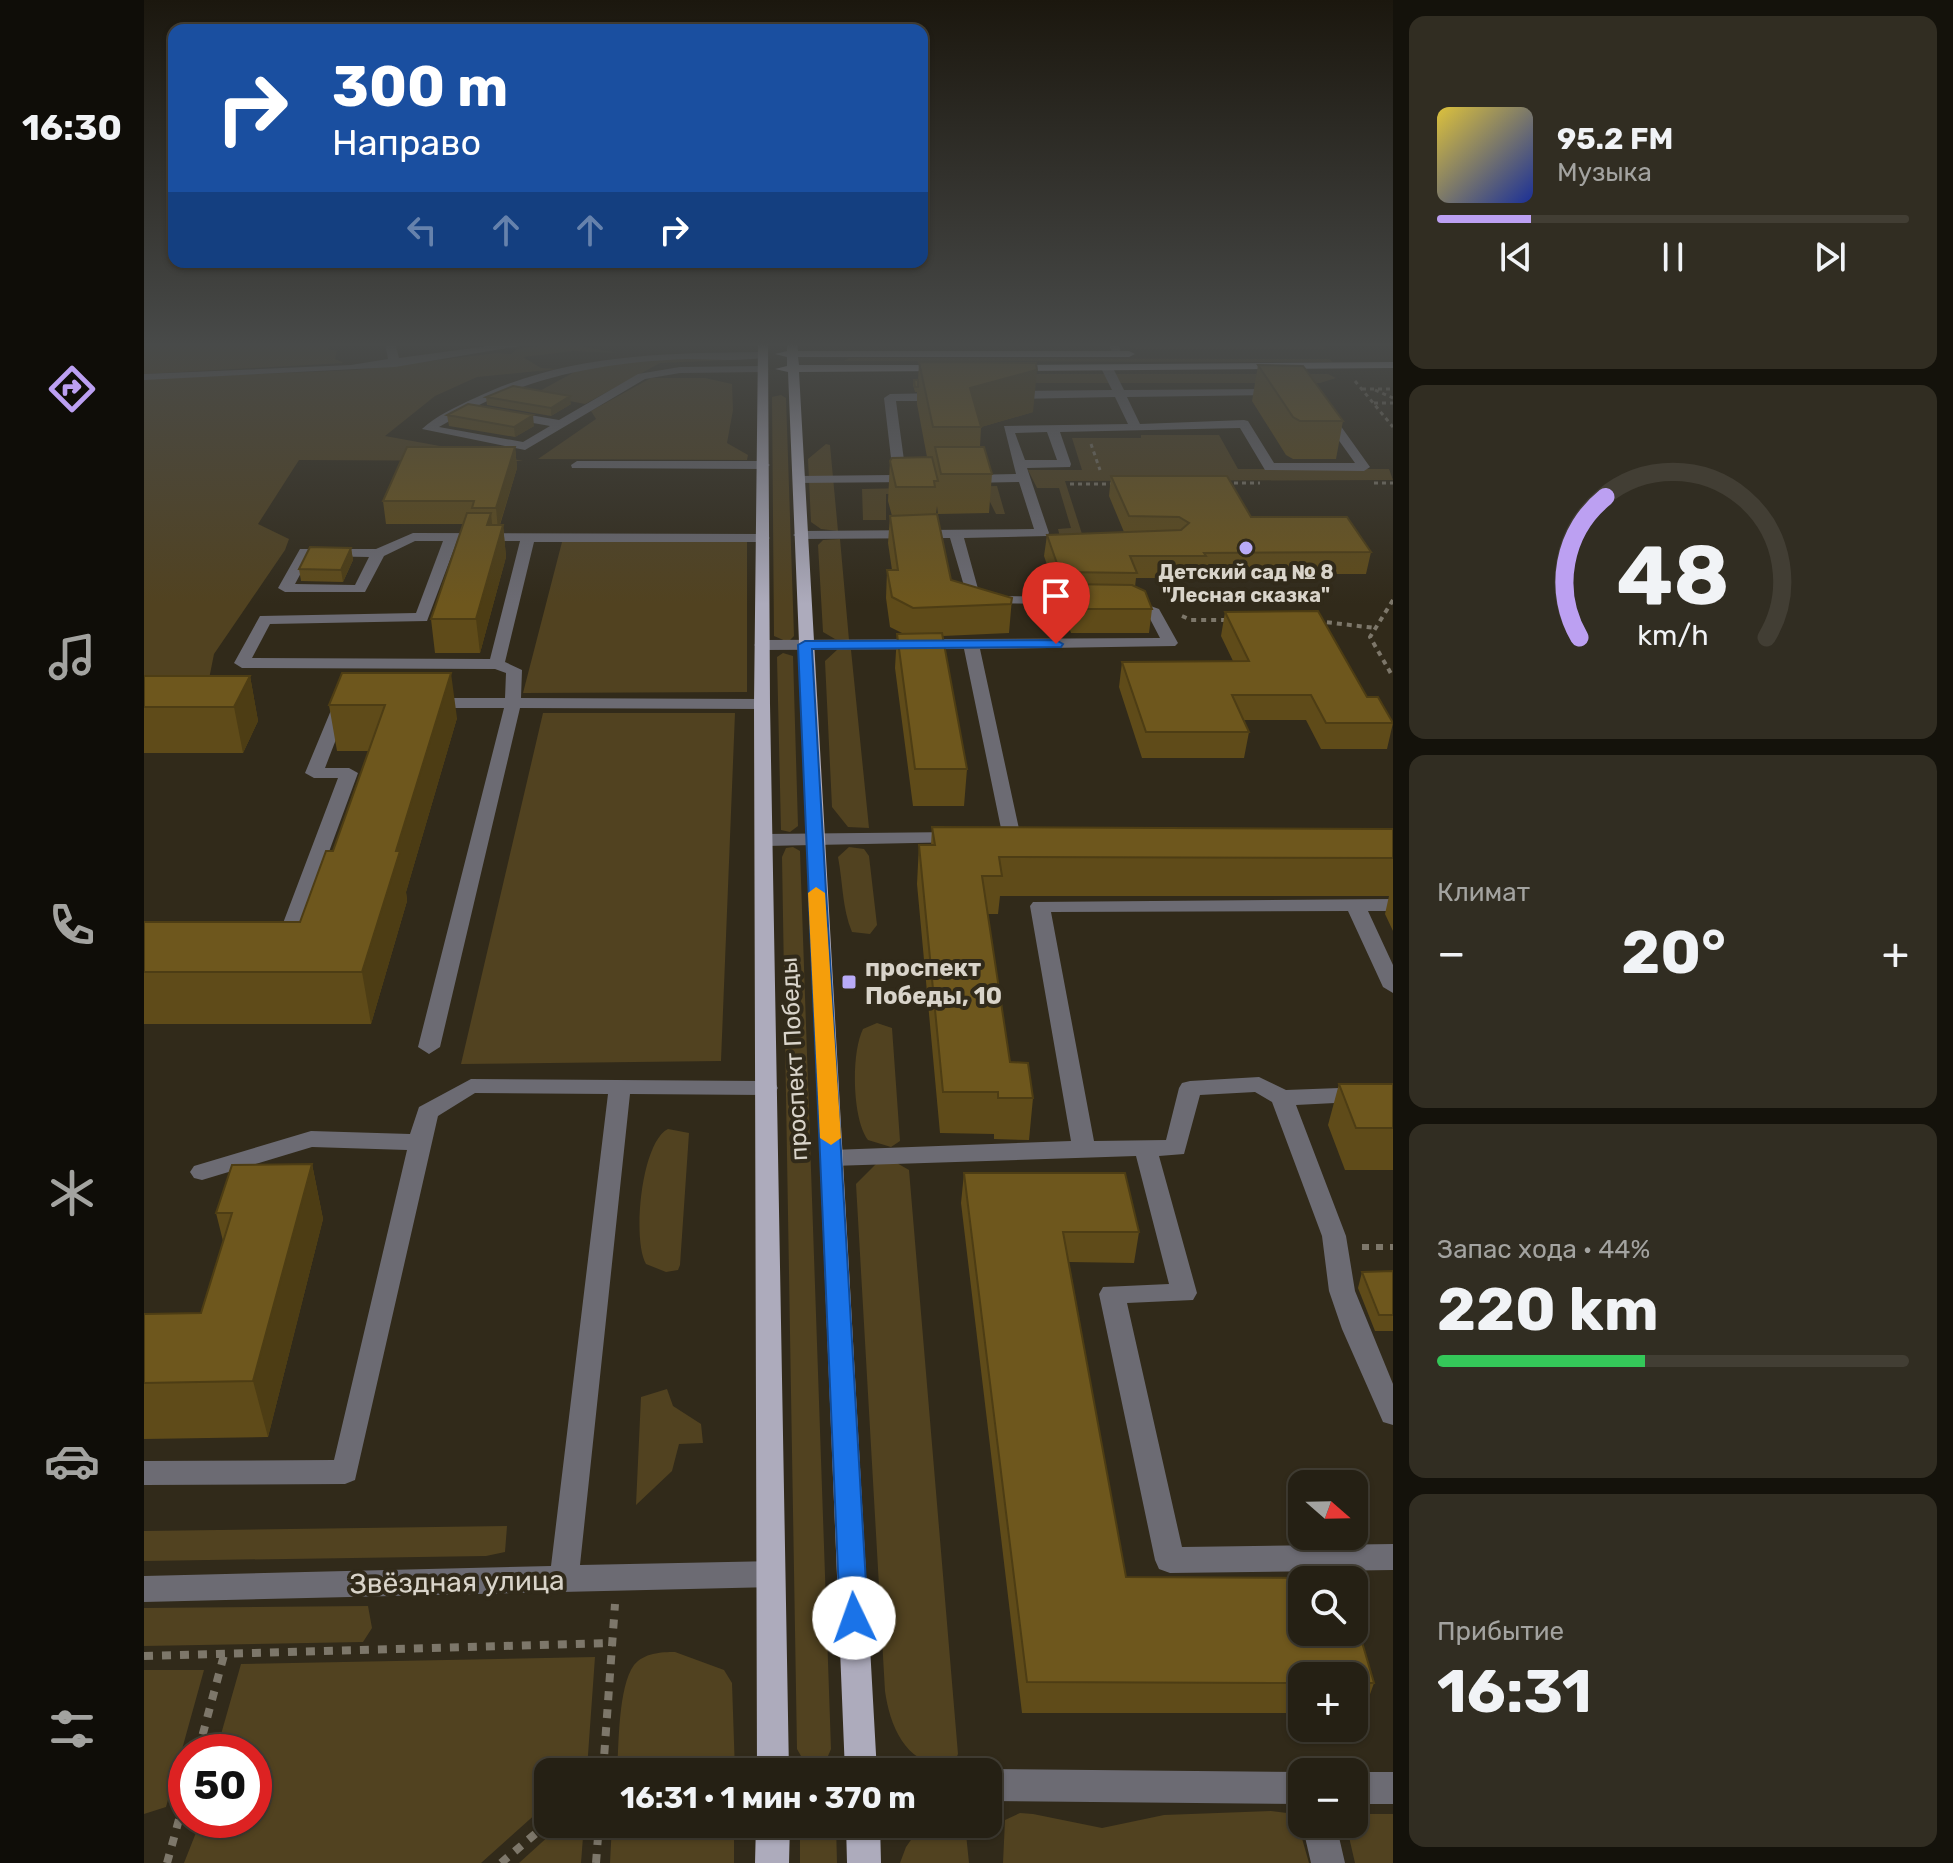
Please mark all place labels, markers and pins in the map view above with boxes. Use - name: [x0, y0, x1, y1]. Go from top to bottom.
- marker: Детский сад № 8 "Лесная сказка": [1237, 539, 1255, 557]
- place label: Детский сад № 8 "Лесная сказка": [1158, 560, 1334, 607]
- pin: [1022, 562, 1090, 644]
- place label: проспект Победы, 10: [865, 954, 1002, 1010]
- marker: проспект Победы, 10: [840, 973, 858, 991]

